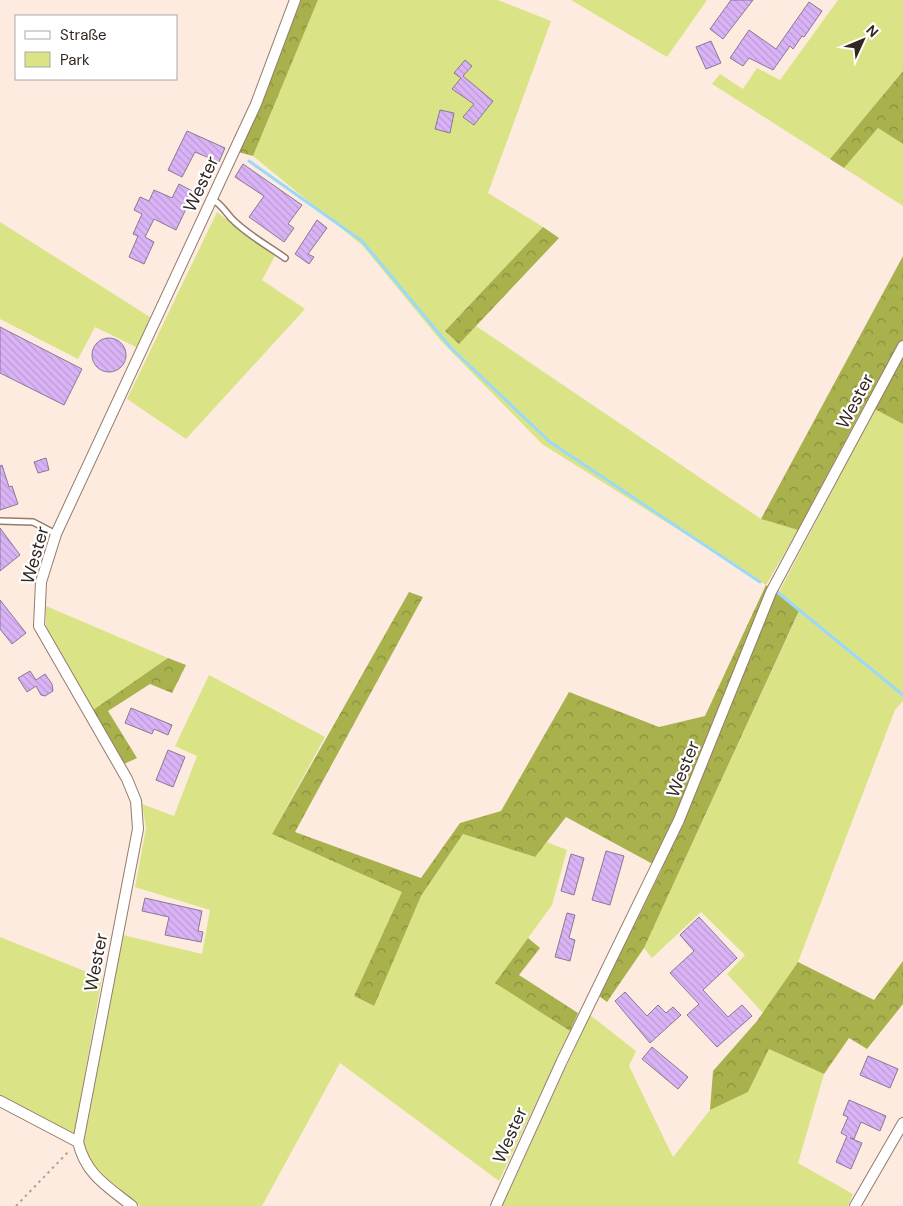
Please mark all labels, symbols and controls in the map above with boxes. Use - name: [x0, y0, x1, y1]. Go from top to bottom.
- legend: [15, 15, 178, 80]
- north arrow: [838, 15, 888, 65]
- text: N: [862, 21, 882, 41]
- text: Straße: [60, 25, 107, 45]
- text: Park: [60, 50, 90, 70]
- street label: Wester: [178, 152, 224, 216]
- street label: Wester: [831, 369, 880, 433]
- street label: Wester: [15, 523, 55, 587]
- street label: Wester: [661, 737, 705, 801]
- street label: Wester: [79, 930, 113, 993]
- street label: Wester: [487, 1103, 533, 1167]

